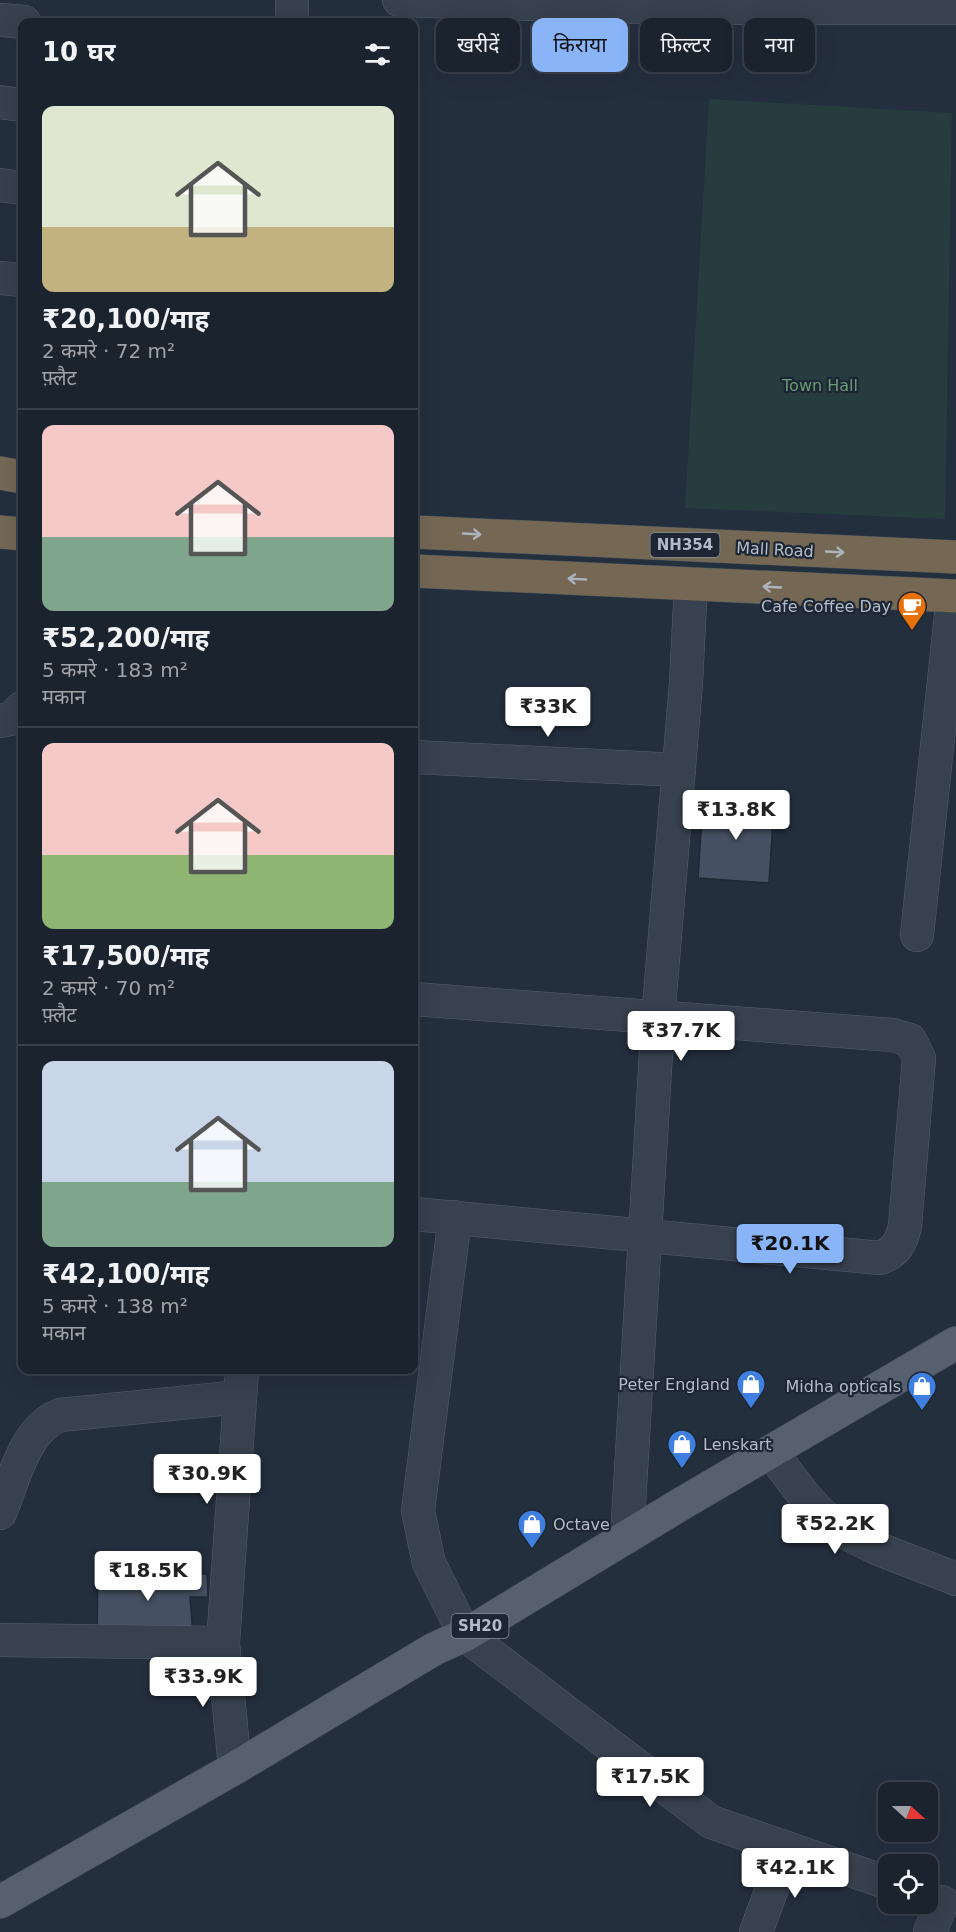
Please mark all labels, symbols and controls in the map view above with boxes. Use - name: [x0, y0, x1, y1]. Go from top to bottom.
- chip: खरीदें: [436, 18, 520, 72]
- chip: किराया: [532, 18, 628, 72]
- chip: फ़िल्टर: [640, 18, 732, 72]
- chip: नया: [744, 18, 815, 72]
- text: 10 घर: [42, 37, 116, 67]
- icon: filters: [361, 38, 394, 71]
- icon: home: [164, 145, 272, 253]
- text: ₹20,100/माह: [42, 304, 209, 334]
- text: 2 कमरे · 72 m²: [42, 339, 175, 363]
- text: फ़्लैट: [42, 366, 77, 390]
- park label: Town Hall: [781, 376, 858, 395]
- icon: home: [164, 464, 272, 572]
- one-way arrow: [462, 529, 482, 540]
- road number: NH354: [650, 533, 720, 557]
- street label: Mall Road: [736, 538, 814, 561]
- one-way arrow: [825, 546, 845, 557]
- one-way arrow: [567, 573, 587, 584]
- one-way arrow: [762, 582, 782, 593]
- cafe icon: Cafe Coffee Day: [896, 590, 928, 632]
- place label: Cafe Coffee Day: [761, 597, 891, 616]
- text: ₹52,200/माह: [42, 623, 209, 653]
- text: 5 कमरे · 183 m²: [42, 658, 188, 682]
- text: मकान: [42, 685, 86, 709]
- pin: ₹33K: [512, 687, 584, 738]
- text: ₹33K: [519, 694, 577, 718]
- icon: home: [164, 782, 272, 890]
- pin: ₹13.8K: [687, 790, 785, 841]
- text: ₹13.8K: [697, 797, 775, 821]
- text: ₹17,500/माह: [42, 941, 209, 971]
- text: 2 कमरे · 70 m²: [42, 976, 175, 1000]
- text: फ़्लैट: [42, 1003, 77, 1027]
- pin: ₹37.7K: [632, 1011, 730, 1062]
- text: ₹37.7K: [642, 1018, 720, 1042]
- icon: home: [164, 1100, 272, 1208]
- pin: ₹20.1K: [741, 1224, 839, 1275]
- text: ₹20.1K: [751, 1231, 829, 1255]
- text: ₹42,100/माह: [42, 1259, 209, 1289]
- text: 5 कमरे · 138 m²: [42, 1294, 188, 1318]
- text: मकान: [42, 1321, 86, 1345]
- shop icon: Peter England: [735, 1368, 767, 1410]
- shop icon: Midha opticals: [906, 1370, 938, 1412]
- place label: Peter England: [618, 1375, 730, 1394]
- place label: Midha opticals: [786, 1377, 901, 1396]
- shop icon: Lenskart: [666, 1428, 698, 1470]
- place label: Lenskart: [703, 1435, 772, 1454]
- pin: ₹30.9K: [158, 1454, 256, 1505]
- text: ₹30.9K: [168, 1461, 246, 1485]
- pin: ₹52.2K: [786, 1504, 884, 1555]
- shop icon: Octave: [516, 1508, 548, 1550]
- text: ₹52.2K: [796, 1511, 874, 1535]
- place label: Octave: [553, 1515, 610, 1534]
- pin: ₹18.5K: [99, 1551, 197, 1602]
- text: ₹18.5K: [109, 1558, 187, 1582]
- road number: SH20: [452, 1614, 508, 1638]
- pin: ₹33.9K: [154, 1657, 252, 1708]
- text: ₹33.9K: [164, 1664, 242, 1688]
- pin: ₹17.5K: [601, 1757, 699, 1808]
- text: ₹17.5K: [611, 1764, 689, 1788]
- north arrow: [878, 1782, 938, 1842]
- map controls: [878, 1782, 938, 1914]
- pin: ₹42.1K: [746, 1848, 844, 1899]
- button: locate: [878, 1854, 938, 1914]
- text: ₹42.1K: [756, 1855, 834, 1879]

